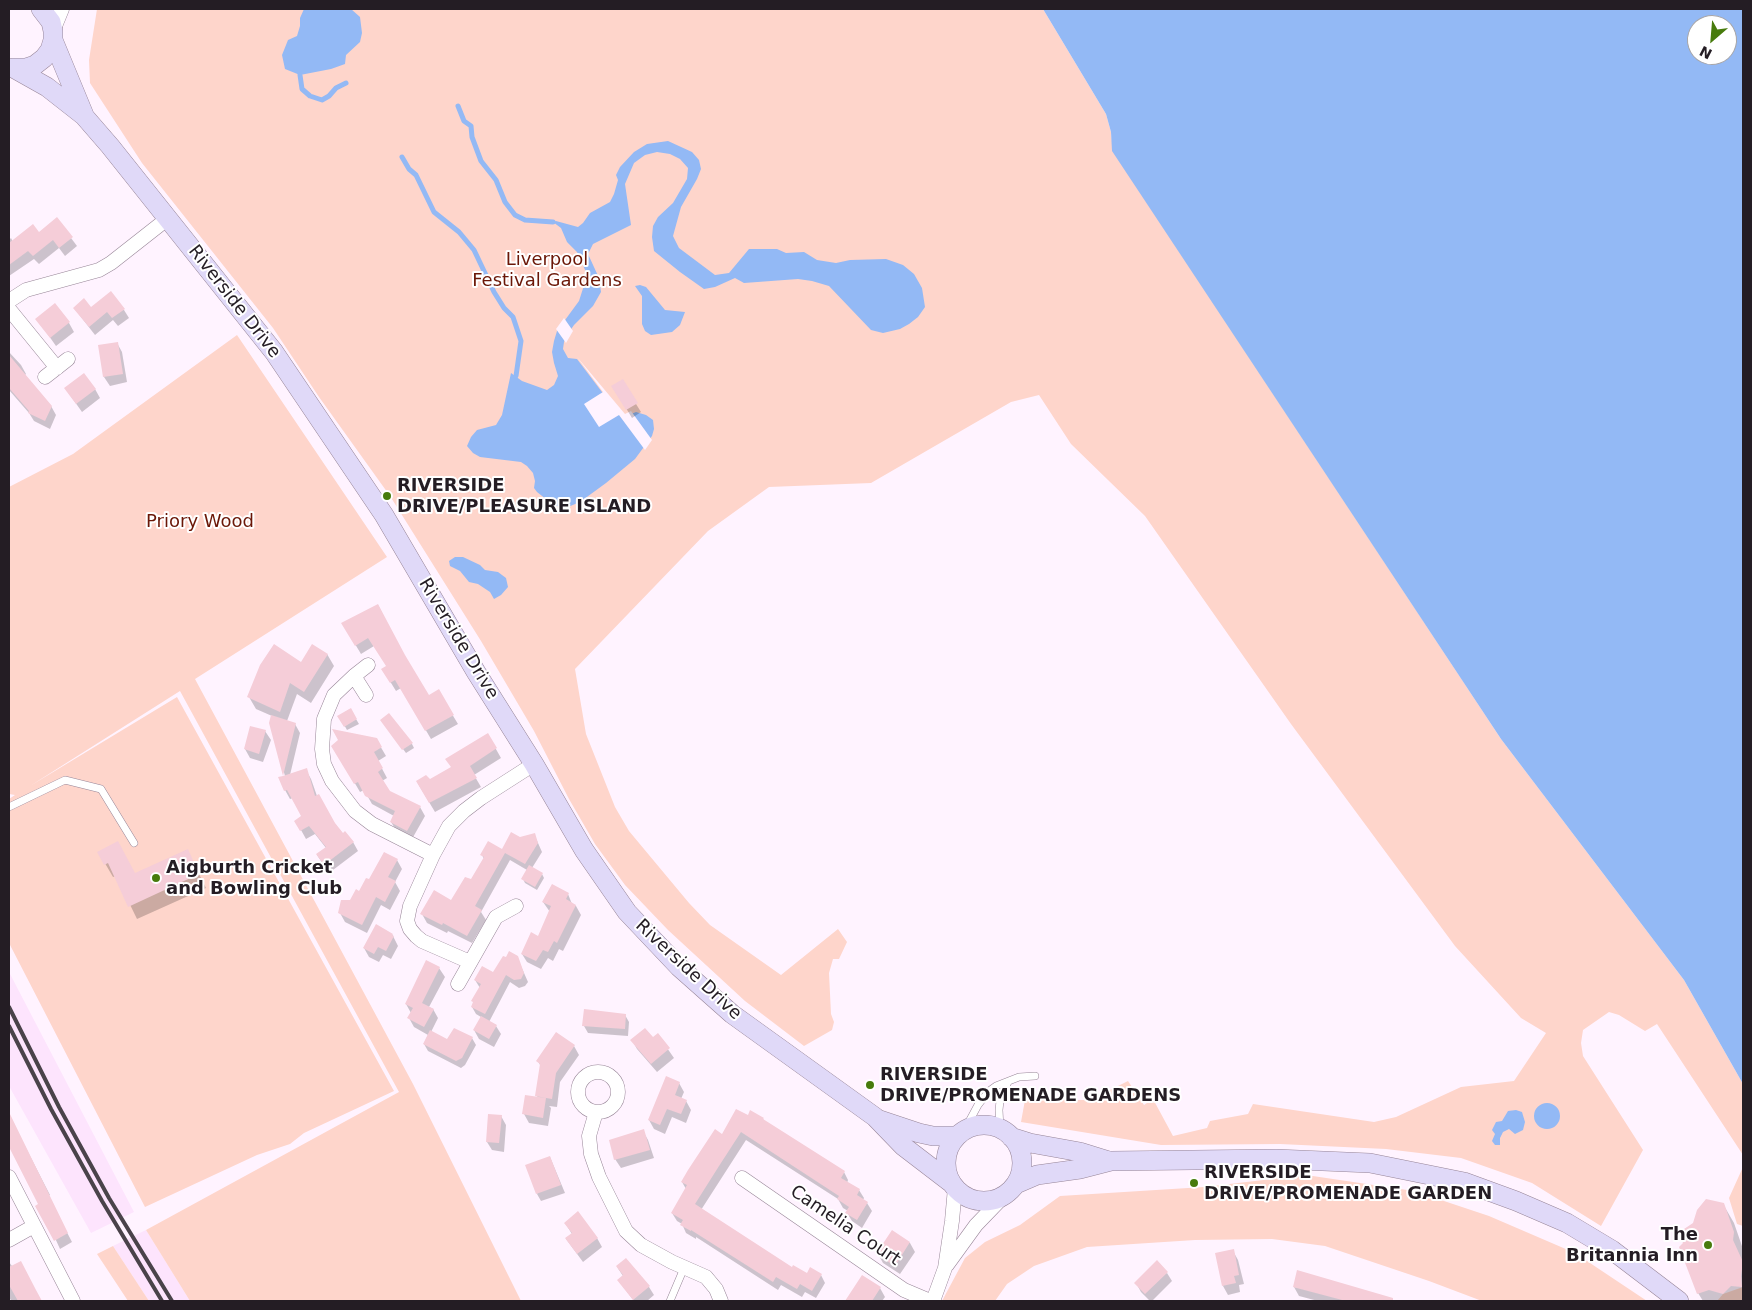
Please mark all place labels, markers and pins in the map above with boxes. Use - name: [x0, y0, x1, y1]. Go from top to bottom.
- place label: RIVERSIDE DRIVE/PLEASURE ISLAND: [397, 475, 651, 518]
- marker: RIVERSIDE DRIVE/PLEASURE ISLAND: [381, 490, 393, 502]
- place label: Aigburth Cricket and Bowling Club: [166, 857, 342, 900]
- marker: Aigburth Cricket and Bowling Club: [150, 872, 162, 884]
- place label: RIVERSIDE DRIVE/PROMENADE GARDENS: [880, 1064, 1181, 1106]
- marker: RIVERSIDE DRIVE/PROMENADE GARDENS: [864, 1079, 876, 1091]
- place label: RIVERSIDE DRIVE/PROMENADE GARDEN: [1204, 1162, 1492, 1204]
- marker: RIVERSIDE DRIVE/PROMENADE GARDEN: [1188, 1177, 1200, 1189]
- place label: The Britannia Inn: [1566, 1224, 1698, 1266]
- marker: The Britannia Inn: [1702, 1239, 1714, 1251]

